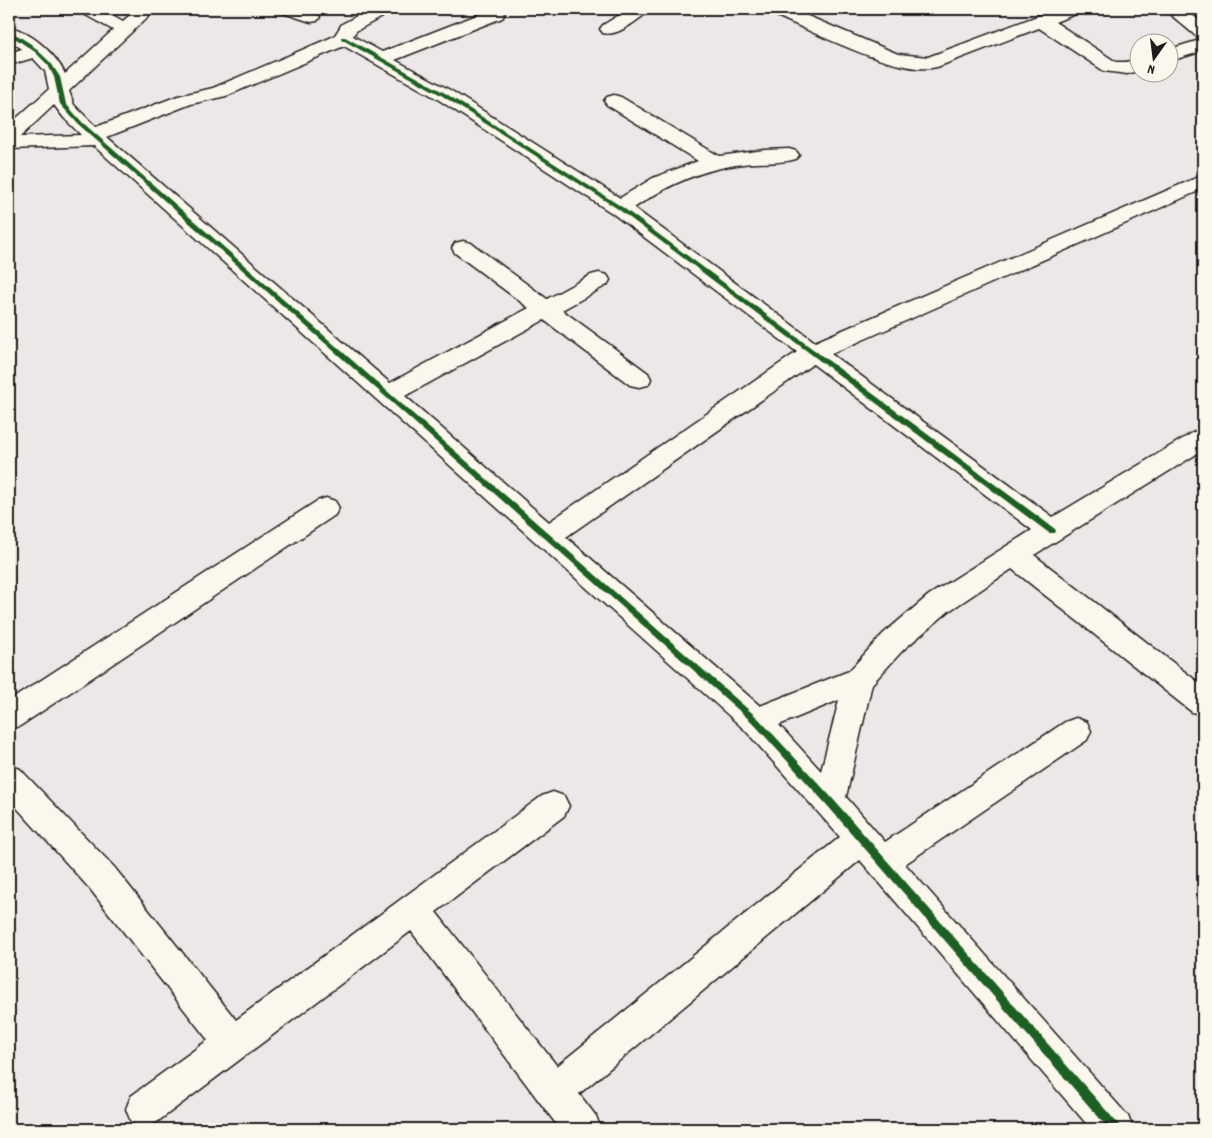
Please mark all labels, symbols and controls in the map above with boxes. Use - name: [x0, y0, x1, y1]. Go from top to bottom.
- north arrow: [1130, 32, 1180, 82]
- text: N: [1145, 58, 1157, 79]

